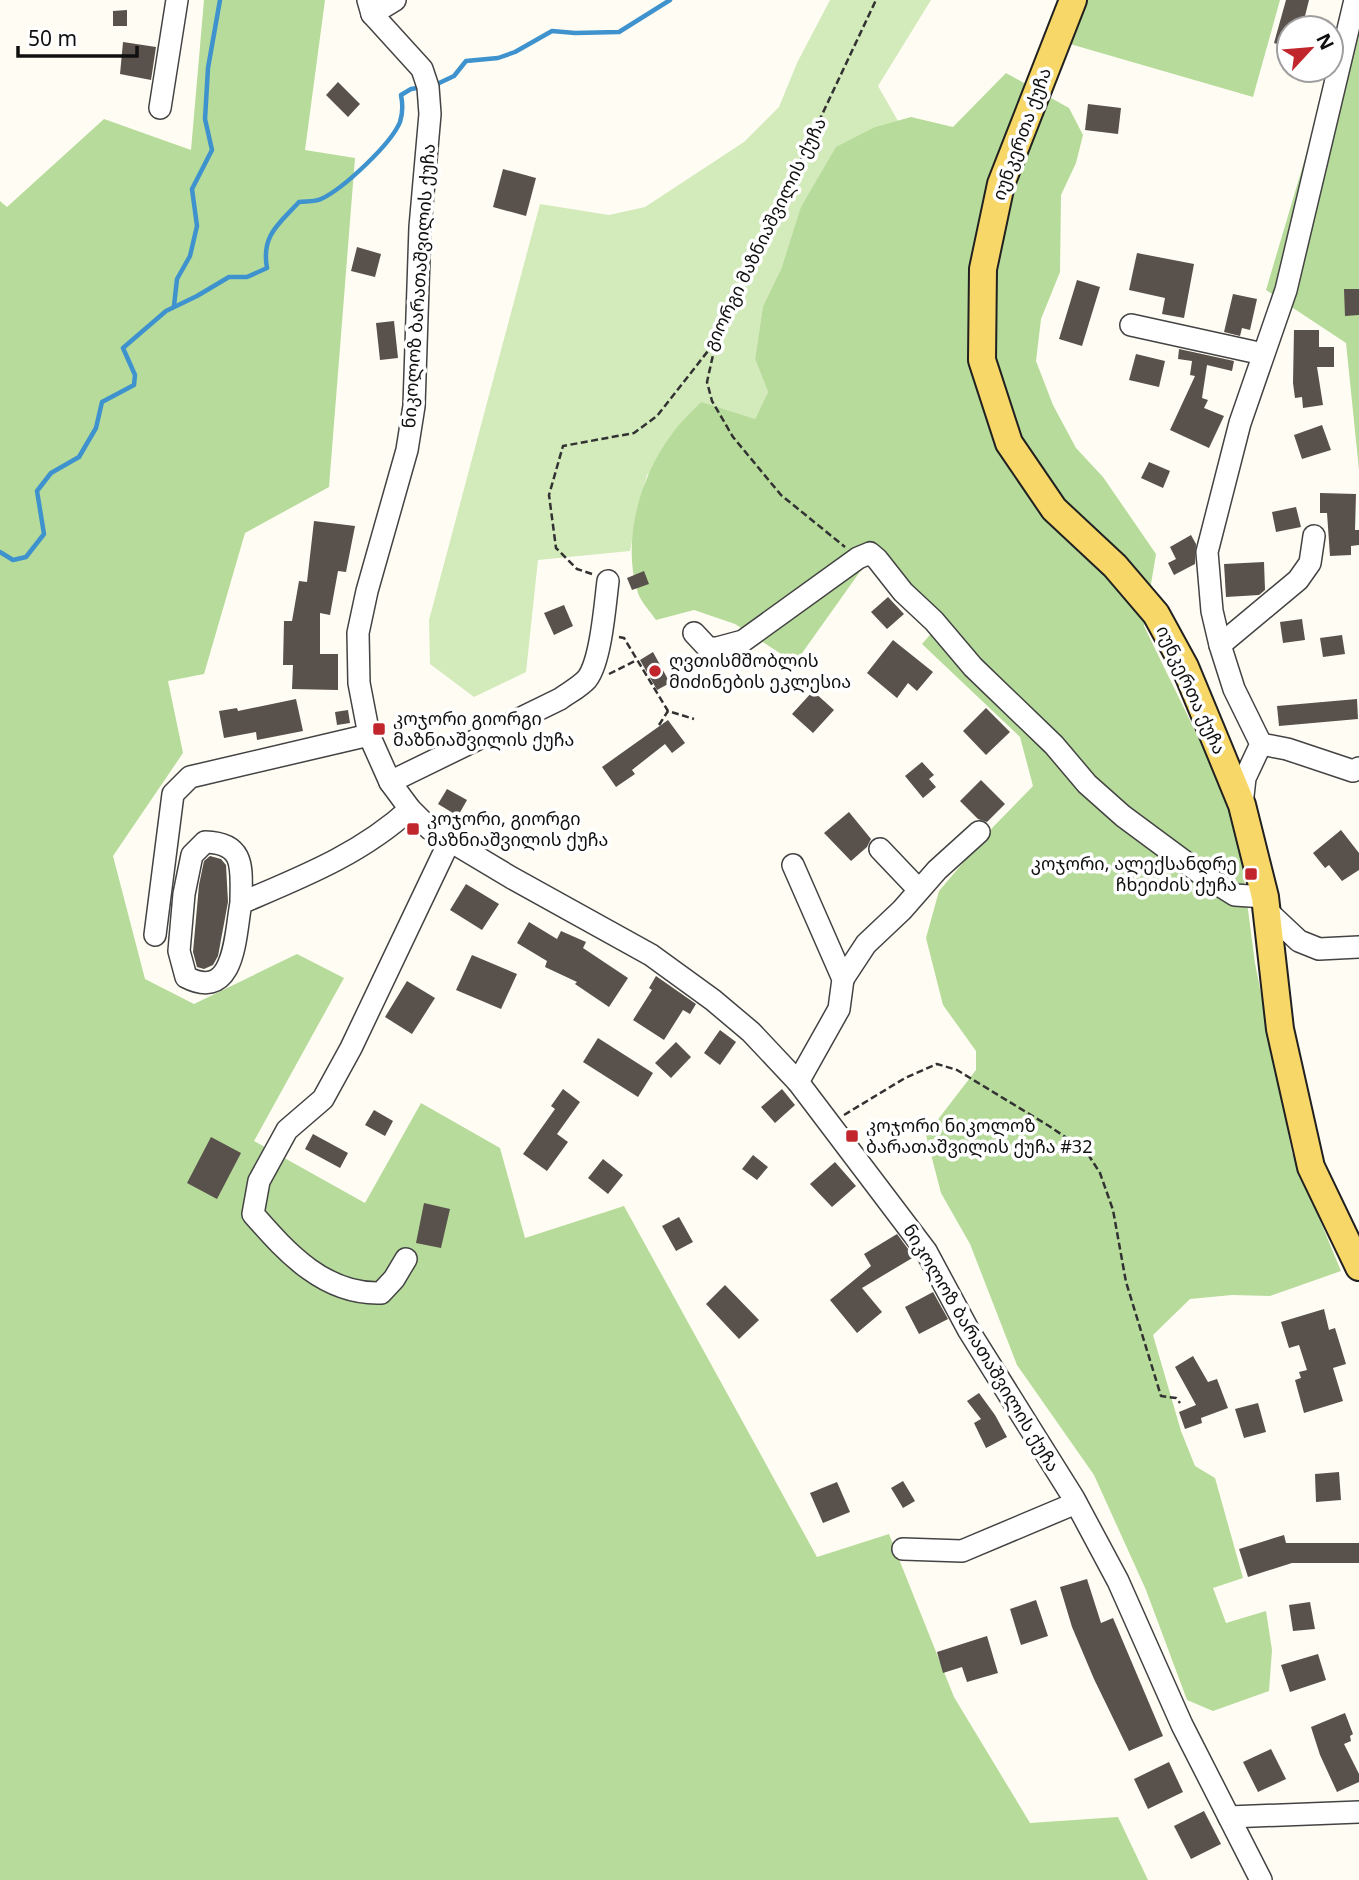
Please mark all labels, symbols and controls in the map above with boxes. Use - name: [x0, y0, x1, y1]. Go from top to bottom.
- scale bar: [18, 14, 136, 58]
- north arrow: [1275, 14, 1345, 84]
- text: 50 m: [28, 24, 77, 52]
- text: N: [1310, 29, 1340, 54]
- street label: იუნკერთა ქუჩა: [986, 64, 1056, 203]
- street label: გიორგი მაზნიაშვილის ქუჩა: [697, 113, 831, 354]
- street label: ნიკოლოზ ბარათაშვილის ქუჩა: [396, 143, 440, 429]
- street label: იუნკერთა ქუჩა: [1152, 621, 1232, 758]
- place label: ღვთისმშობლის მიძინების ეკლესია: [669, 648, 851, 693]
- marker: ღვთისმშობლის მიძინების ეკლესია: [647, 663, 663, 679]
- place label: კოჯორი გიორგი მაზნიაშვილის ქუჩა: [393, 706, 574, 751]
- marker: კოჯორი გიორგი მაზნიაშვილის ქუჩა: [371, 721, 387, 737]
- place label: კოჯორი, გიორგი მაზნიაშვილის ქუჩა: [427, 806, 608, 851]
- marker: კოჯორი, გიორგი მაზნიაშვილის ქუჩა: [405, 821, 421, 837]
- place label: კოჯორი, ალექსანდრე ჩხეიძის ქუჩა: [1031, 851, 1237, 896]
- marker: კოჯორი, ალექსანდრე ჩხეიძის ქუჩა: [1243, 866, 1259, 882]
- place label: კოჯორი ნიკოლოზ ბარათაშვილის ქუჩა #32: [866, 1113, 1092, 1158]
- marker: კოჯორი ნიკოლოზ ბარათაშვილის ქუჩა #32: [844, 1128, 860, 1144]
- street label: ნიკოლოზ ბარათაშვილის ქუჩა: [898, 1219, 1066, 1476]

